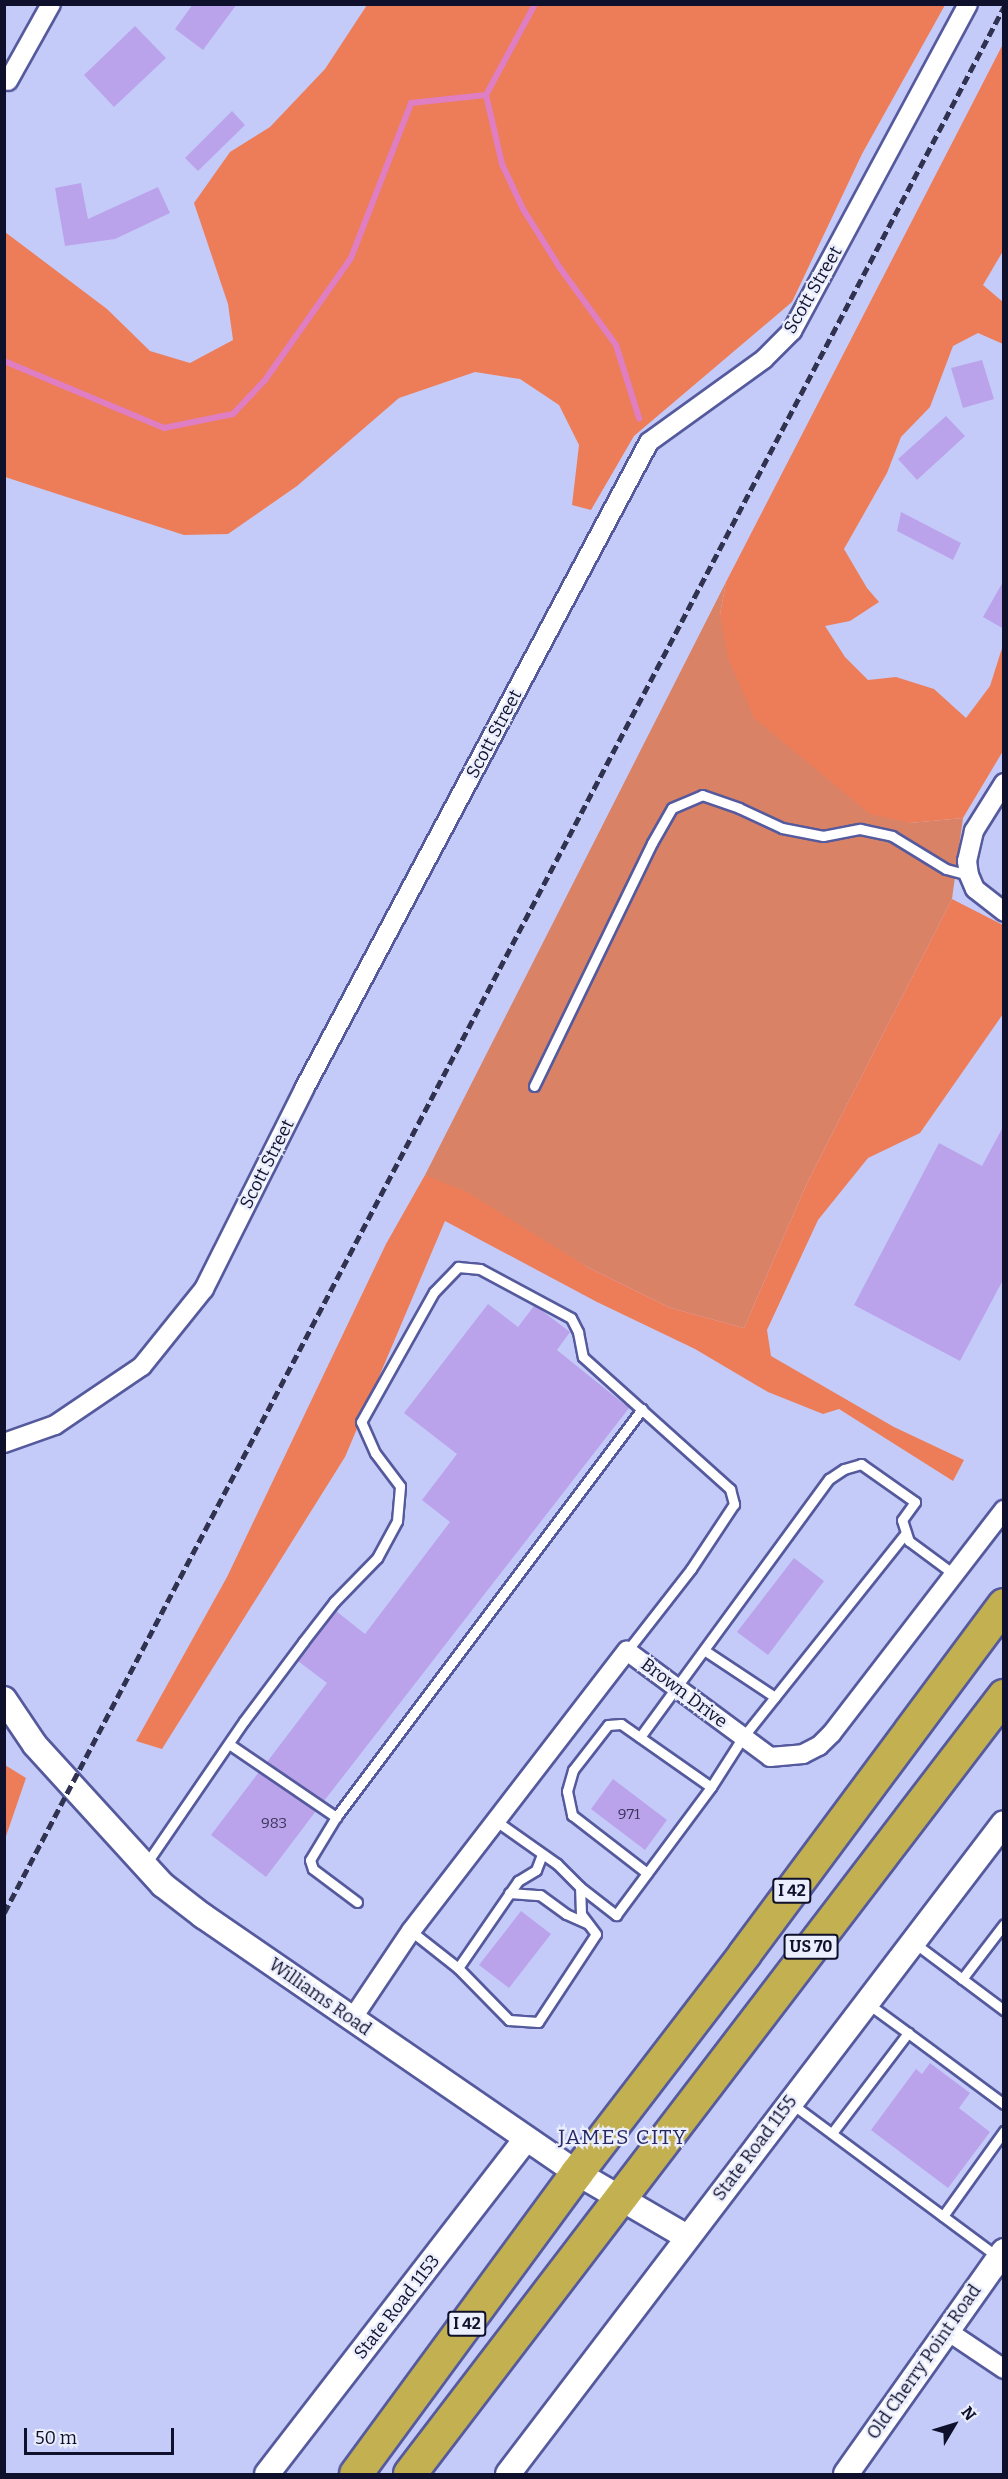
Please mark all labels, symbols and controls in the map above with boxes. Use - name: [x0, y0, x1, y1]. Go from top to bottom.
- street label: Scott Street: [779, 242, 847, 338]
- street label: Scott Street: [462, 686, 526, 782]
- street label: Scott Street: [235, 1116, 299, 1212]
- street label: Brown Drive: [637, 1654, 731, 1732]
- house number: 971: [618, 1806, 640, 1824]
- house number: 983: [261, 1815, 287, 1833]
- road number: I 42: [771, 1878, 813, 1904]
- road number: US 70: [782, 1934, 840, 1960]
- street label: Williams Road: [265, 1954, 375, 2040]
- street label: State Road 1155: [708, 2091, 802, 2205]
- district label: JAMES CITY: [558, 2124, 688, 2150]
- street label: State Road 1153: [350, 2251, 444, 2363]
- street label: Old Cherry Point Road: [862, 2280, 986, 2444]
- road number: I 42: [446, 2311, 488, 2337]
- north arrow: [924, 2395, 984, 2455]
- text: N: [957, 2403, 980, 2424]
- scale bar: [27, 2416, 177, 2454]
- text: 50 m: [35, 2427, 77, 2449]

